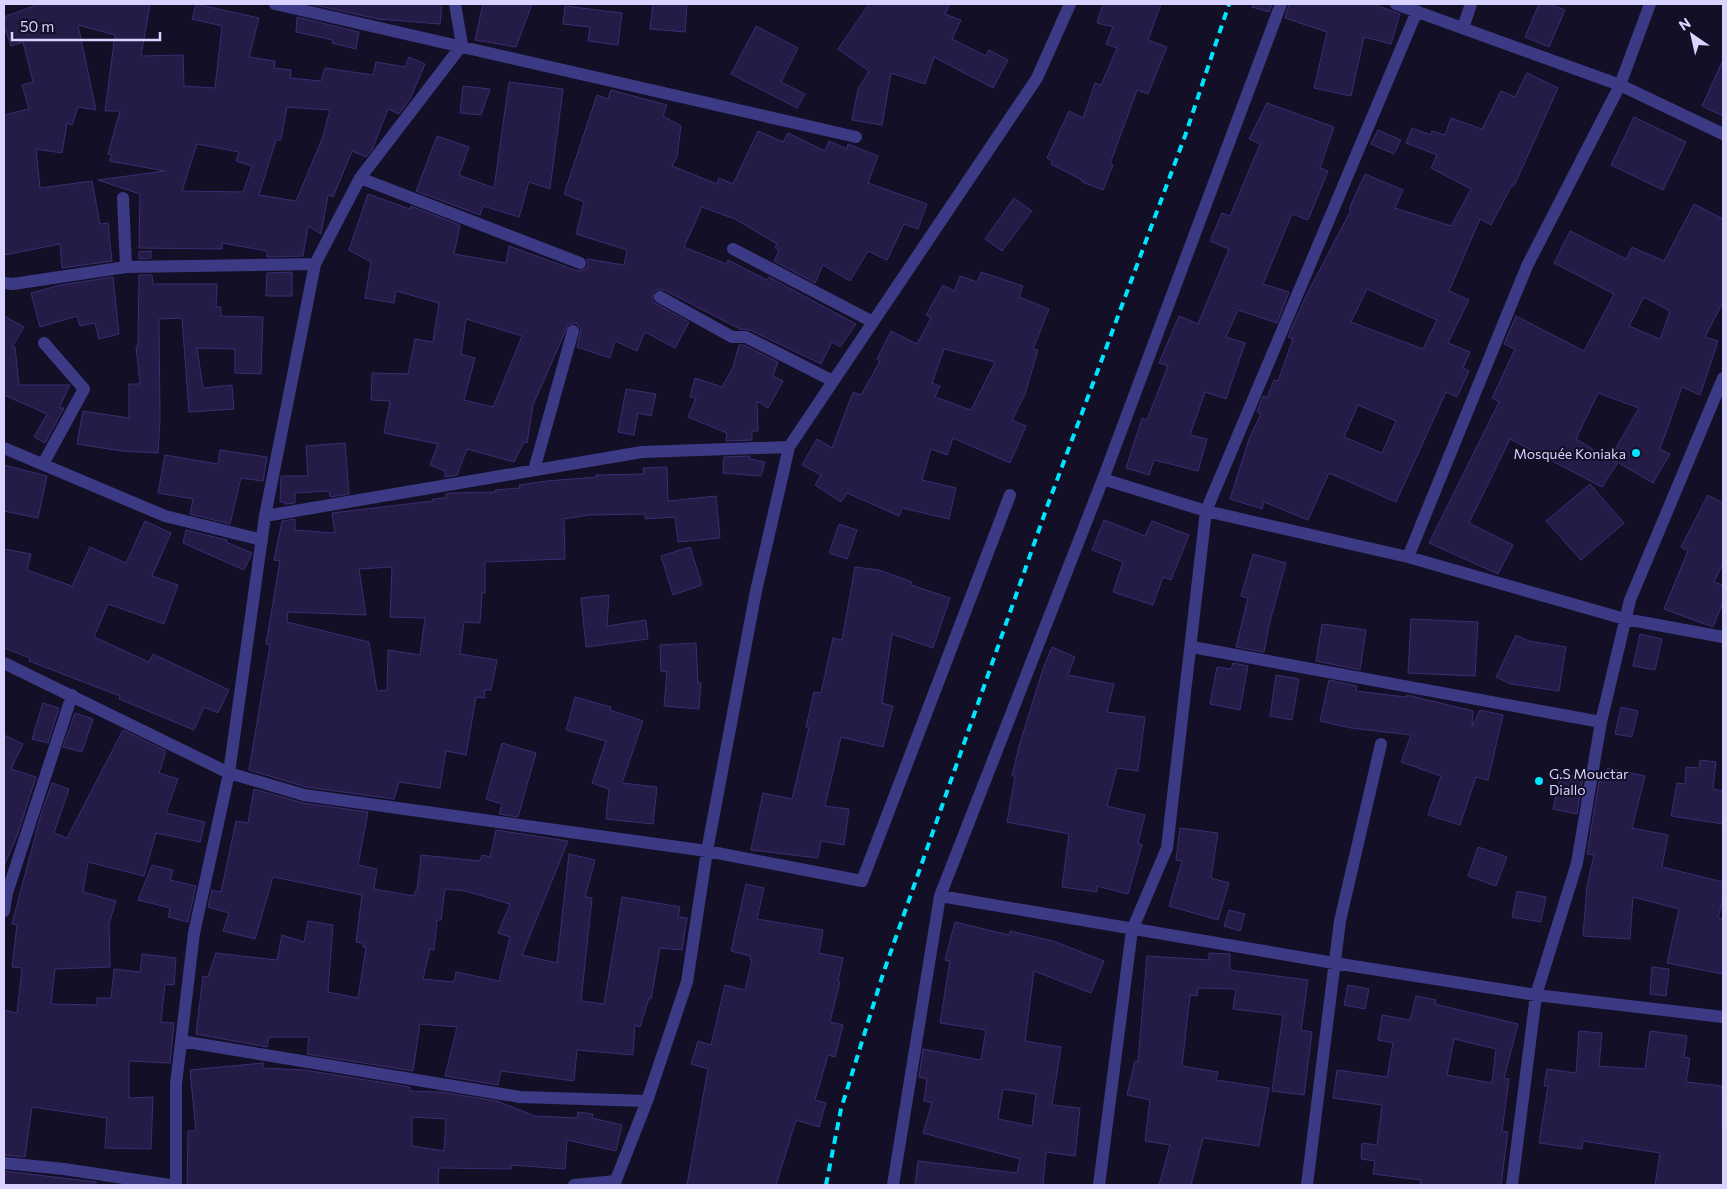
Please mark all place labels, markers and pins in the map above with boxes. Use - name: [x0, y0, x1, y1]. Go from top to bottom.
- place label: Mosquée Koniaka: [1513, 445, 1626, 462]
- marker: Mosquée Koniaka: [1630, 447, 1642, 459]
- place label: G.S Mouctar Diallo: [1549, 765, 1629, 798]
- marker: G.S Mouctar Diallo: [1533, 775, 1545, 787]

